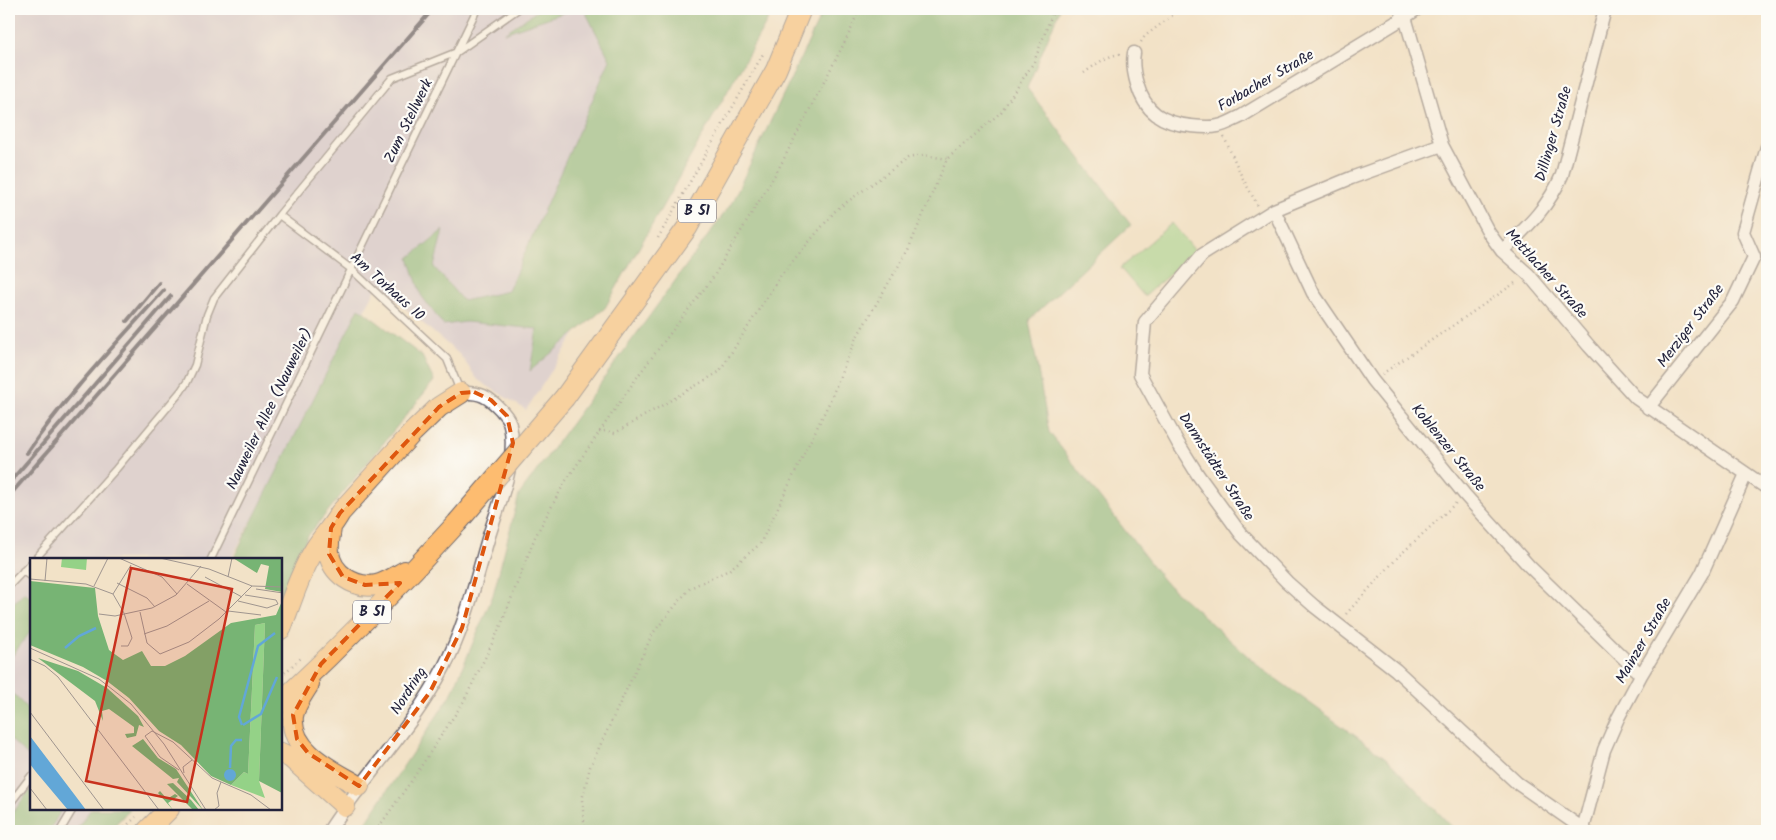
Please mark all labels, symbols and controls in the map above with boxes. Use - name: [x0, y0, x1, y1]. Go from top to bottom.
- street label: Forbacher Straße: [1213, 43, 1319, 118]
- street label: Zum Stellwerk: [378, 74, 440, 167]
- street label: Dillinger Straße: [1529, 83, 1579, 185]
- road number: B 51: [678, 200, 716, 222]
- street label: Mettlacher Straße: [1499, 223, 1593, 325]
- street label: Am Torhaus 10: [344, 247, 430, 328]
- street label: Merziger Straße: [1651, 279, 1731, 373]
- street label: Nauweiler Allee (Nauweiler): [220, 324, 320, 494]
- street label: Koblenzer Straße: [1405, 399, 1491, 498]
- street label: Darmstädter Straße: [1172, 408, 1260, 526]
- inset map: [30, 558, 282, 810]
- street label: Mainzer Straße: [1610, 593, 1679, 689]
- road number: B 51: [353, 600, 391, 624]
- street label: Nordring: [384, 662, 434, 720]

